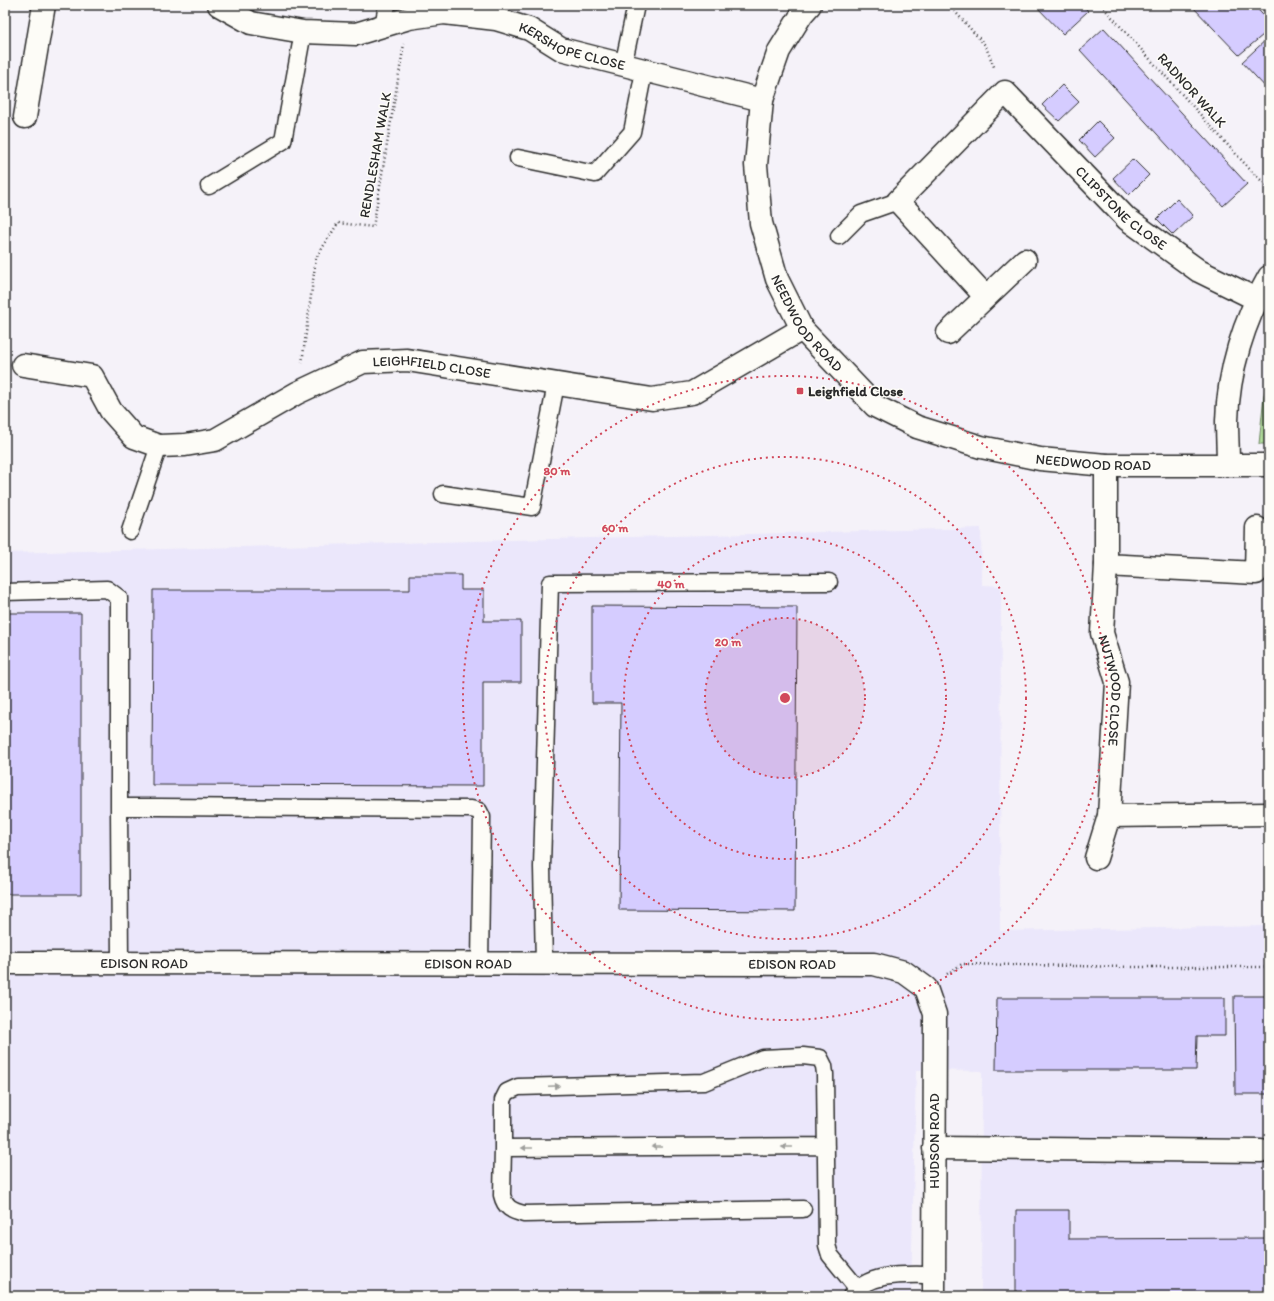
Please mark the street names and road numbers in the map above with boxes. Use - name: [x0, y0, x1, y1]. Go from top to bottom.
- street label: KERSHOPE CLOSE: [517, 18, 627, 74]
- street label: RADNOR WALK: [1154, 50, 1230, 131]
- street label: RENDLESHAM WALK: [356, 91, 395, 219]
- street label: CLIPSTONE CLOSE: [1072, 163, 1170, 254]
- street label: NEEDWOOD ROAD: [767, 272, 846, 376]
- street label: LEIGHFIELD CLOSE: [372, 352, 492, 382]
- street label: NEEDWOOD ROAD: [1035, 451, 1151, 474]
- street label: NUTWOOD CLOSE: [1094, 633, 1125, 747]
- street label: EDISON ROAD: [100, 955, 188, 972]
- street label: EDISON ROAD: [424, 955, 512, 973]
- street label: EDISON ROAD: [748, 956, 836, 973]
- street label: HUDSON ROAD: [926, 1093, 943, 1189]

